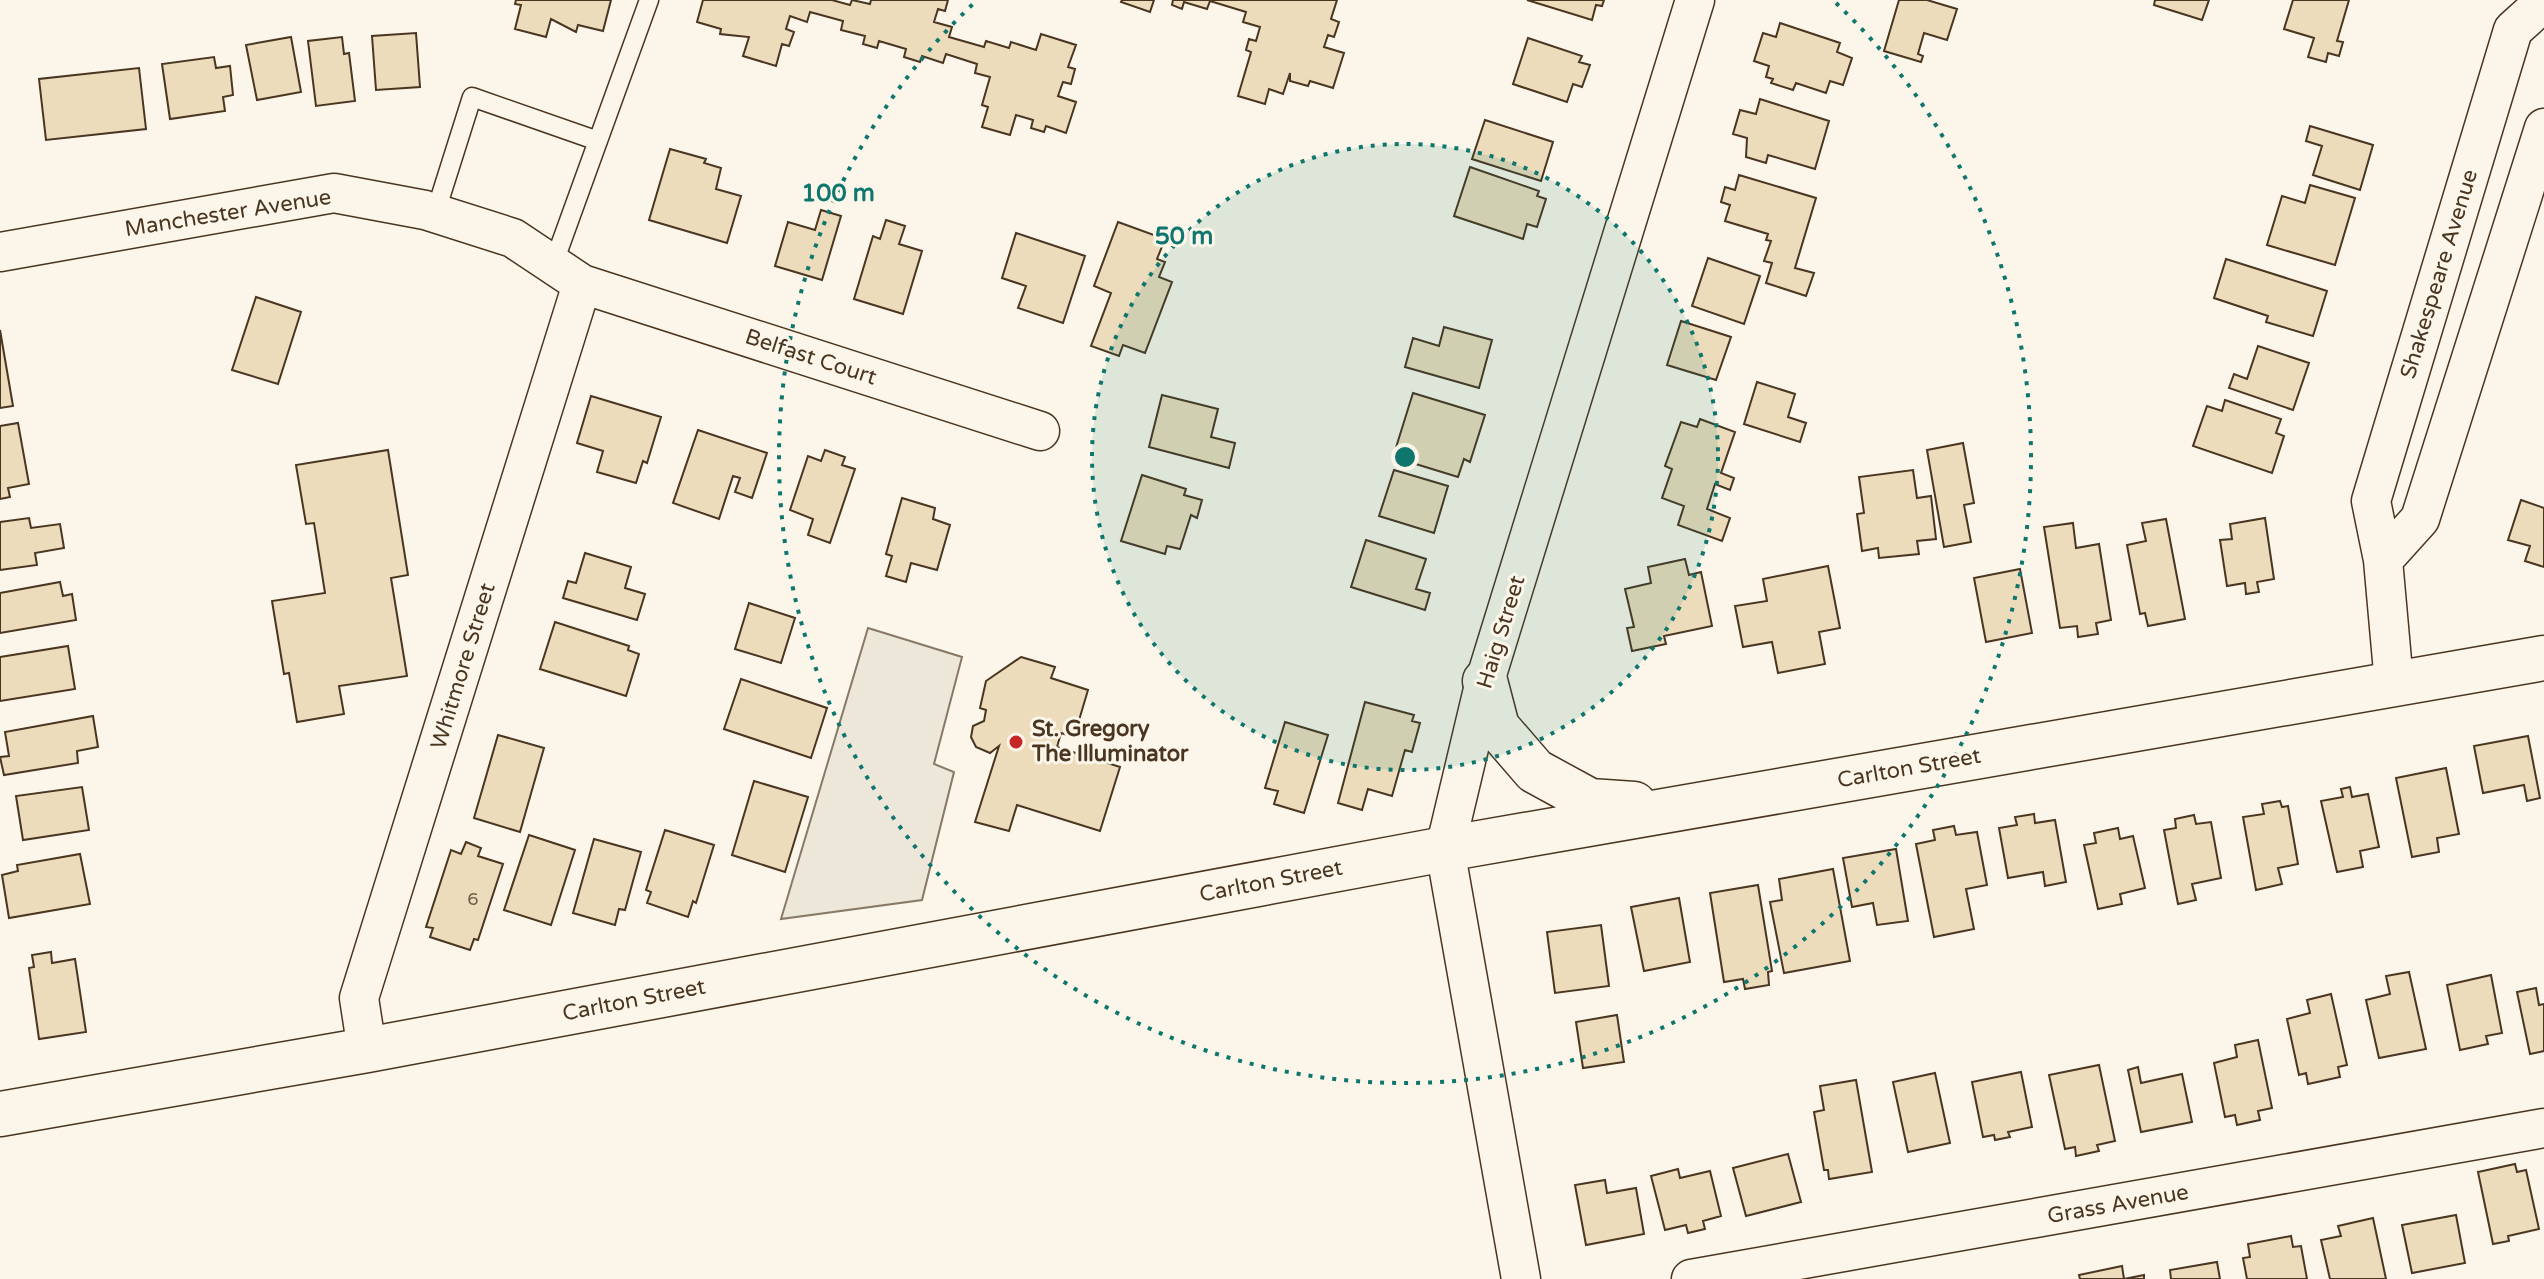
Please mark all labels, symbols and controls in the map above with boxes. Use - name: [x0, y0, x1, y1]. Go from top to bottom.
- street label: Shakespeare Avenue: [2395, 166, 2483, 382]
- text: 100 m: [801, 179, 875, 208]
- street label: Manchester Avenue: [123, 184, 333, 242]
- text: 50 m: [1155, 222, 1213, 251]
- street label: Belfast Court: [742, 324, 880, 390]
- centre of rings: [1391, 443, 1419, 471]
- street label: Haig Street: [1471, 572, 1531, 692]
- street label: Whitmore Street: [425, 580, 501, 752]
- place label: St. Gregory The Illuminator: [1031, 716, 1189, 767]
- marker: St. Gregory The Illuminator: [1007, 733, 1025, 751]
- street label: Carlton Street: [1835, 743, 1983, 793]
- street label: Carlton Street: [1197, 854, 1345, 908]
- house number: 6: [467, 888, 479, 910]
- street label: Carlton Street: [560, 973, 708, 1027]
- street label: Grass Avenue: [2045, 1179, 2191, 1229]

